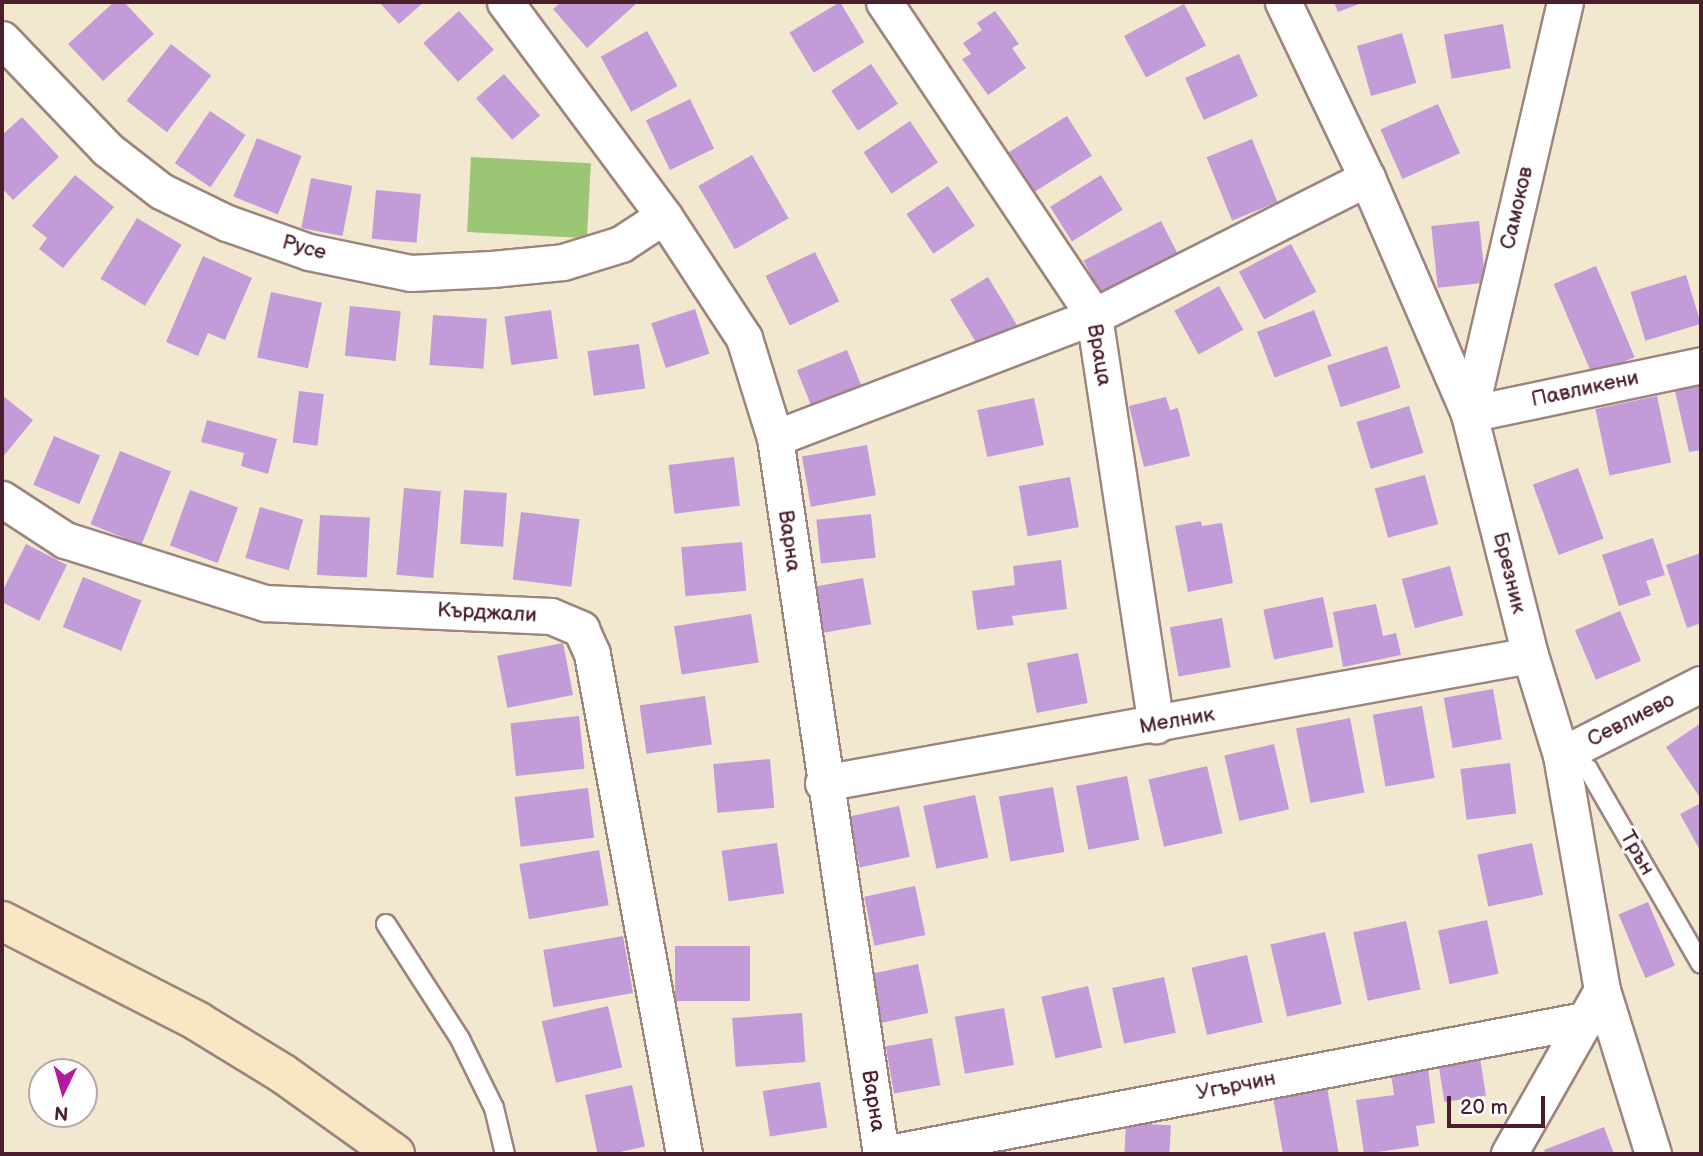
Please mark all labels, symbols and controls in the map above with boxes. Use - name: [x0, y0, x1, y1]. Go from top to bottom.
- street label: Самоков: [1495, 164, 1539, 252]
- street label: Русе: [279, 230, 329, 266]
- street label: Враца: [1081, 322, 1117, 388]
- street label: Павликени: [1529, 365, 1641, 413]
- street label: Варна: [772, 509, 806, 573]
- street label: Брезник: [1487, 530, 1531, 616]
- street label: Кърджали: [437, 598, 537, 628]
- street label: Севлиево: [1583, 687, 1679, 753]
- street label: Мелник: [1137, 702, 1217, 740]
- street label: Трън: [1614, 826, 1660, 880]
- north arrow: [28, 1058, 98, 1128]
- street label: Угърчин: [1194, 1066, 1278, 1106]
- street label: Варна: [856, 1068, 890, 1134]
- scale bar: [1451, 1082, 1549, 1126]
- text: 20 m: [1460, 1095, 1508, 1120]
- text: N: [53, 1100, 69, 1125]

